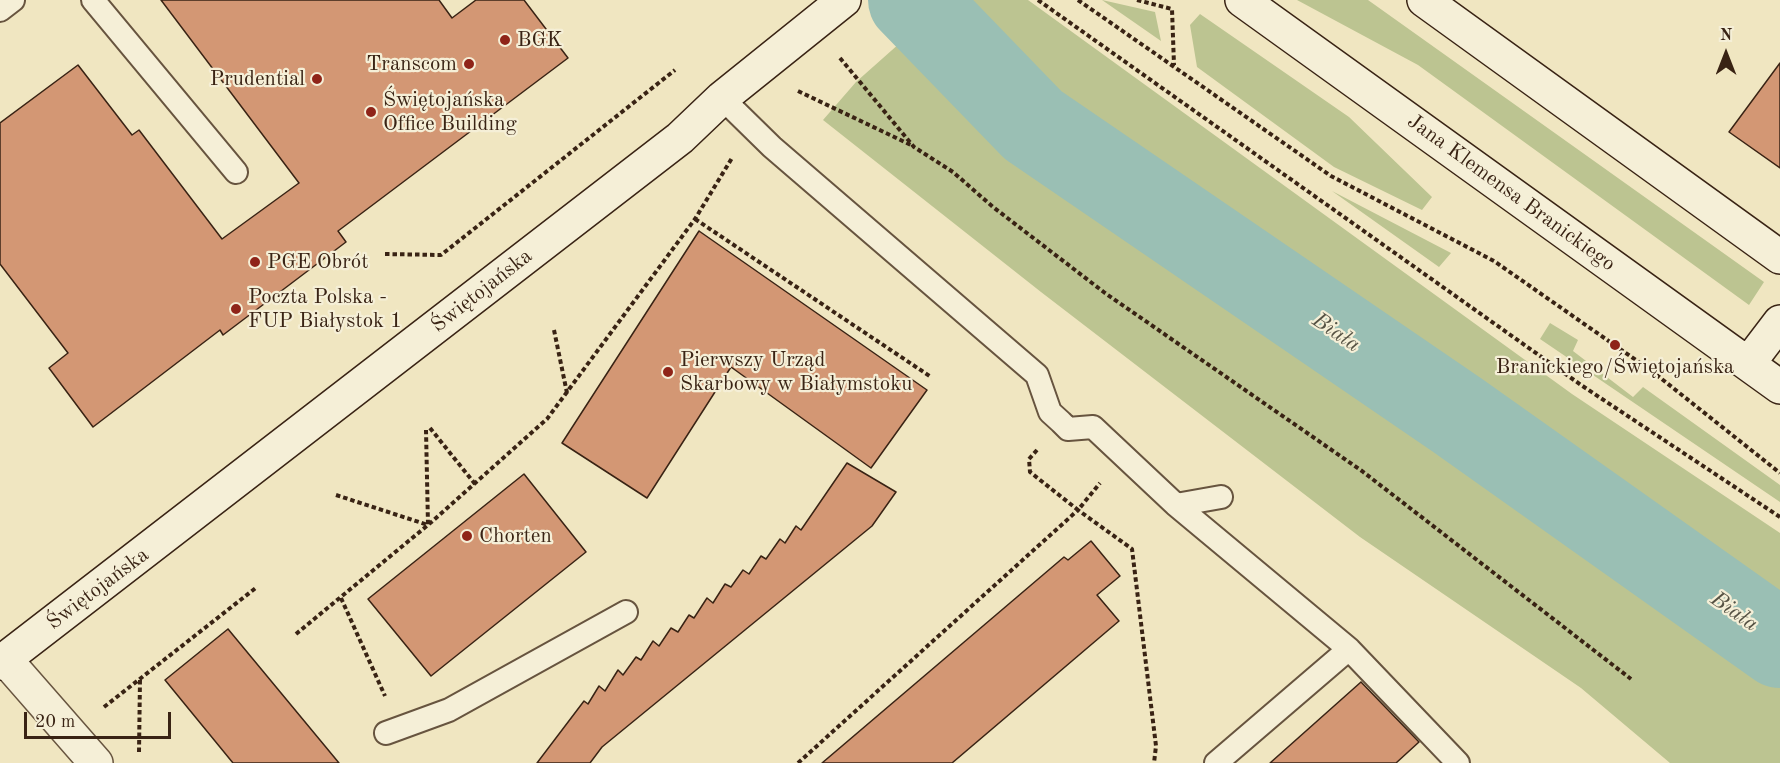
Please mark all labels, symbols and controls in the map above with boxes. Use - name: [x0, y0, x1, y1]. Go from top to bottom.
- north arrow: [1696, 24, 1756, 84]
- place label: BGK: [517, 27, 562, 53]
- text: N: [1720, 28, 1732, 44]
- marker: BGK: [498, 33, 512, 47]
- place label: Transcom: [366, 51, 457, 77]
- marker: Transcom: [462, 57, 476, 71]
- place label: Prudential: [210, 66, 305, 92]
- marker: Prudential: [310, 72, 324, 86]
- place label: Świętojańska Office Building: [383, 87, 517, 137]
- marker: Świętojańska Office Building: [364, 105, 378, 119]
- street label: Jana Klemensa Branickiego: [1402, 109, 1620, 277]
- street label: Świętojańska: [426, 244, 538, 338]
- place label: PGE Obrót: [267, 249, 369, 275]
- marker: PGE Obrót: [248, 255, 262, 269]
- place label: Poczta Polska - FUP Białystok 1: [248, 284, 402, 334]
- marker: Poczta Polska - FUP Białystok 1: [229, 302, 243, 316]
- water label: Biała: [1307, 307, 1365, 359]
- marker: Branickiego/Świętojańska: [1608, 338, 1622, 352]
- place label: Pierwszy Urząd Skarbowy w Białymstoku: [680, 347, 912, 397]
- place label: Branickiego/Świętojańska: [1496, 354, 1734, 380]
- marker: Pierwszy Urząd Skarbowy w Białymstoku: [661, 365, 675, 379]
- place label: Chorten: [479, 523, 552, 549]
- marker: Chorten: [460, 529, 474, 543]
- street label: Świętojańska: [42, 542, 154, 636]
- water label: Biała: [1705, 586, 1763, 638]
- scale bar: [27, 700, 174, 738]
- text: 20 m: [35, 713, 75, 731]

